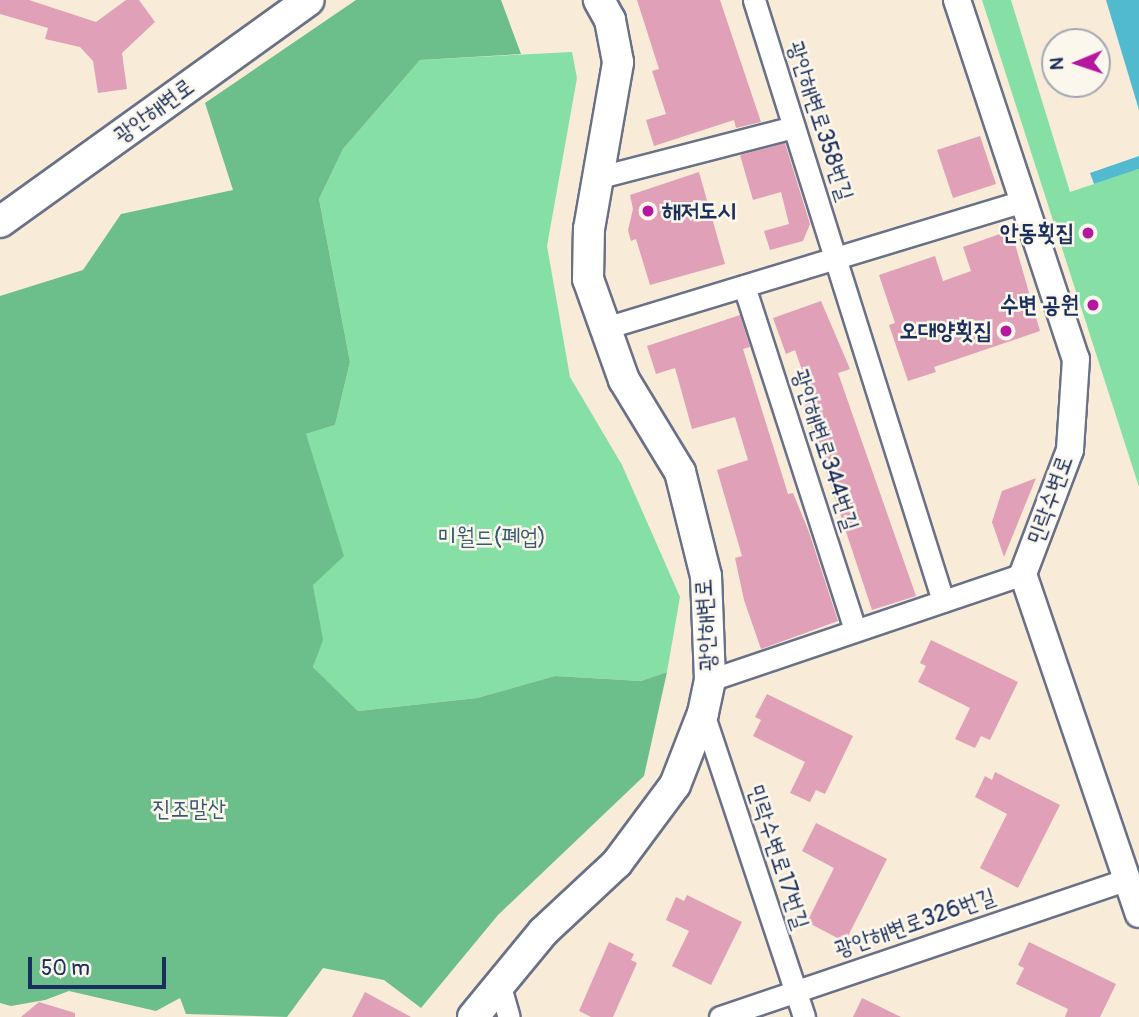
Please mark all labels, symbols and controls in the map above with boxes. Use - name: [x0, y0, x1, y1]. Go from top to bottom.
- north arrow: [1041, 28, 1111, 98]
- street label: 광안해변로358번길: [781, 38, 859, 204]
- text: N: [1045, 57, 1069, 71]
- street label: 광안해변로: [108, 73, 200, 149]
- place label: 해저도시: [662, 197, 736, 225]
- marker: 해저도시: [640, 203, 656, 219]
- place label: 안동횟집: [1000, 219, 1074, 247]
- marker: 안동횟집: [1080, 225, 1096, 241]
- place label: 수변 공원: [1000, 291, 1079, 319]
- marker: 수변 공원: [1085, 297, 1101, 313]
- place label: 오대양횟집: [899, 317, 992, 345]
- marker: 오대양횟집: [998, 323, 1014, 339]
- street label: 광안해변로344번길: [786, 365, 864, 535]
- street label: 민락수변로: [1021, 452, 1079, 548]
- park label: 미월드(폐업): [438, 523, 546, 551]
- street label: 광안해변로: [690, 578, 722, 672]
- street label: 민락수변로17번길: [742, 781, 814, 933]
- park label: 진조말산: [152, 795, 226, 823]
- street label: 광안해변로326번길: [831, 883, 999, 963]
- scale bar: [32, 944, 170, 988]
- text: 50 m: [41, 955, 90, 982]

